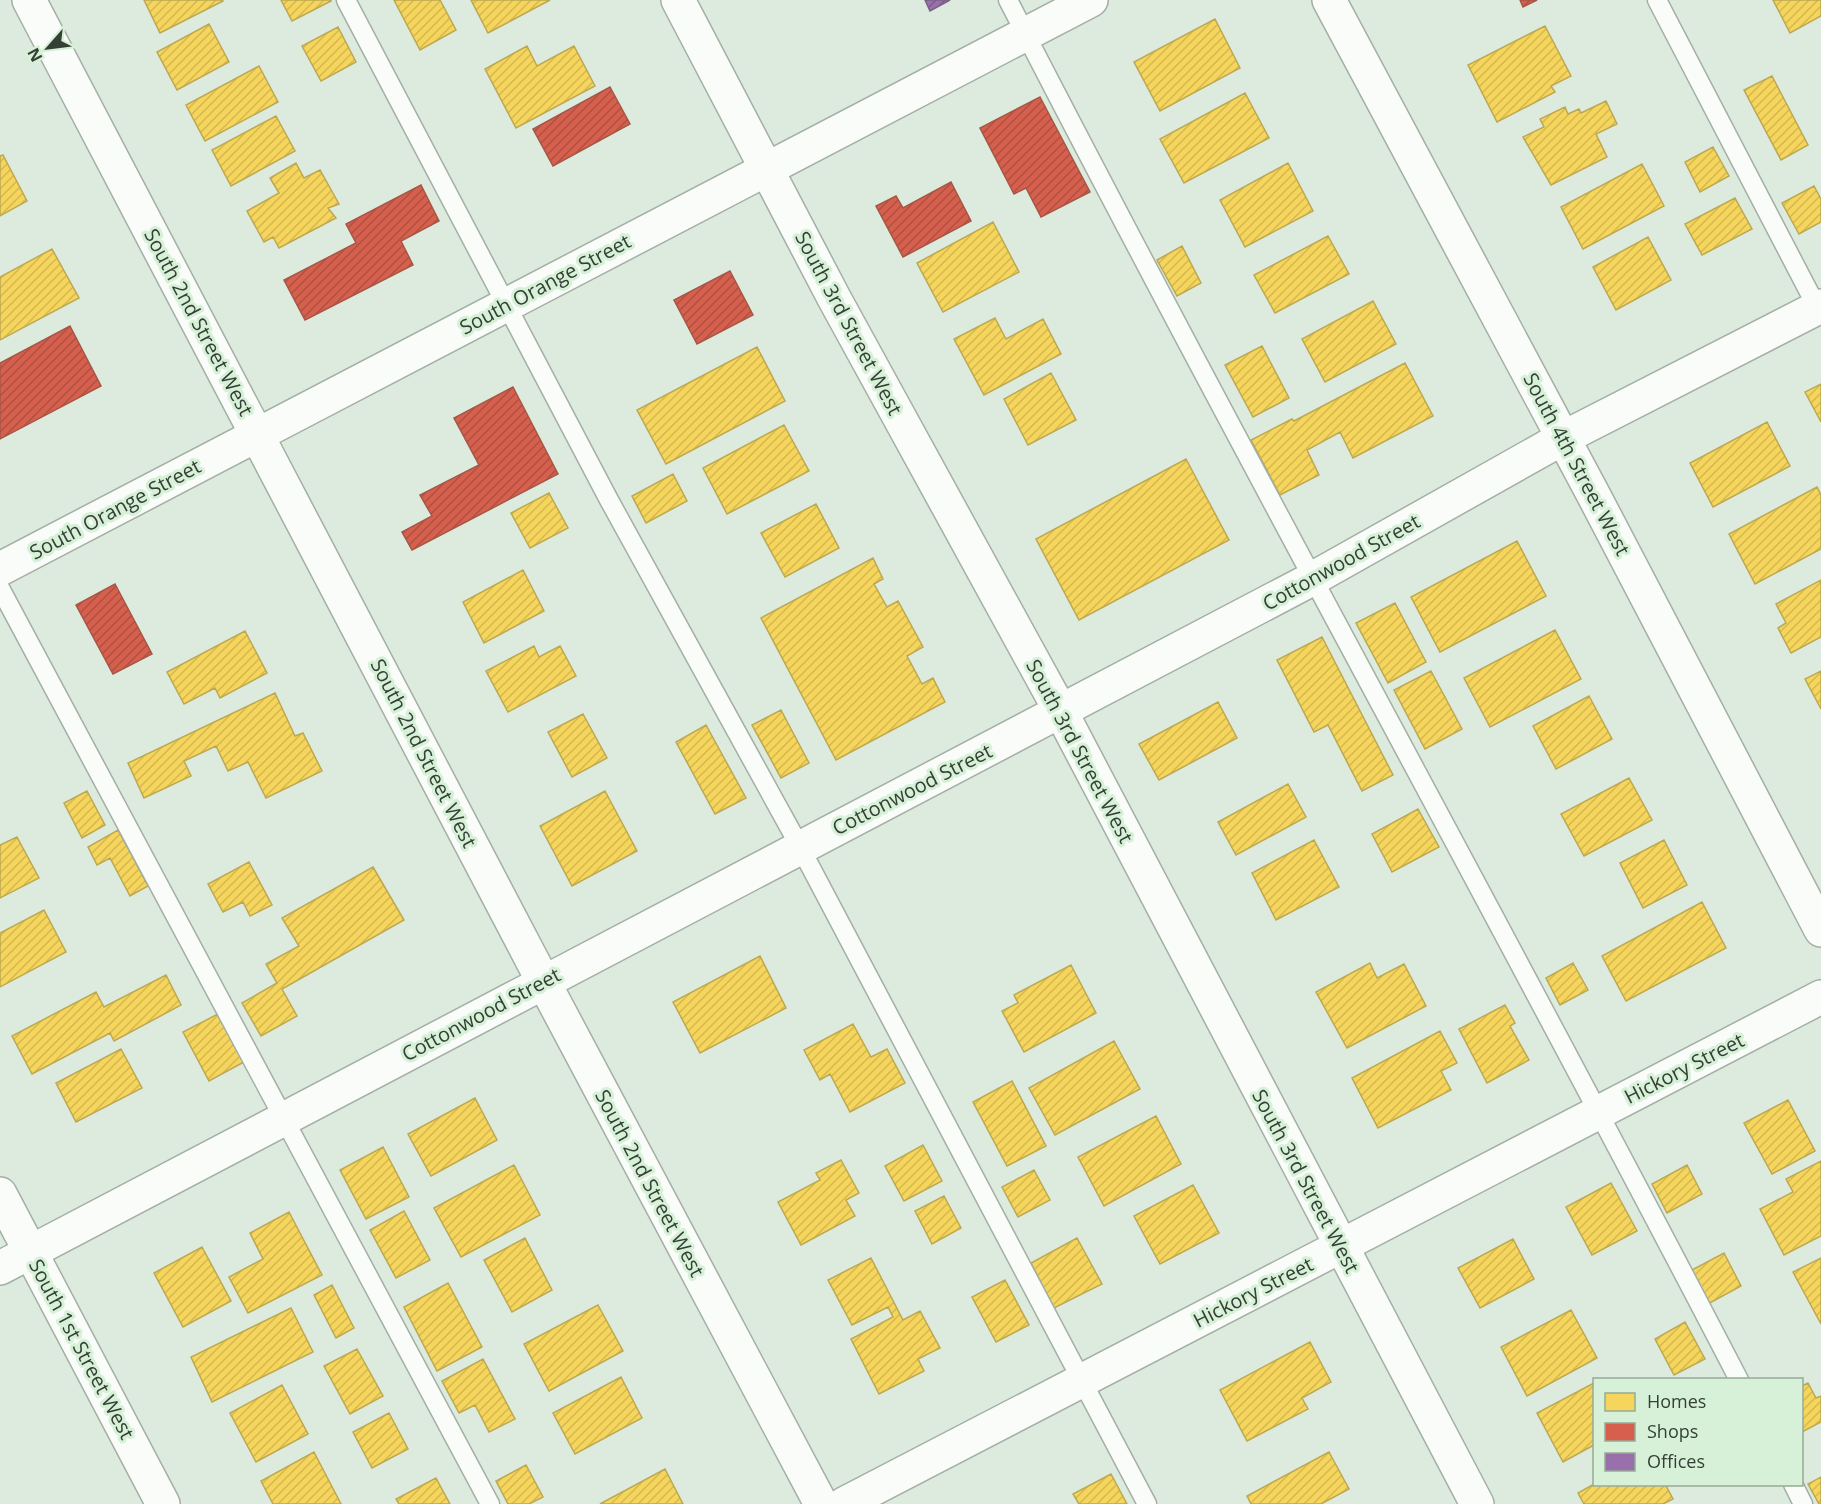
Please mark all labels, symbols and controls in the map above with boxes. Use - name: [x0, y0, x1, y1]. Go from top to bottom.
- north arrow: [18, 18, 78, 78]
- text: N: [22, 44, 48, 66]
- street label: South 2nd Street West: [138, 224, 260, 420]
- street label: South 3rd Street West: [789, 226, 909, 420]
- street label: South Orange Street: [455, 227, 635, 341]
- street label: South 4th Street West: [1517, 368, 1637, 560]
- street label: South Orange Street: [25, 452, 205, 566]
- street label: Cottonwood Street: [1257, 508, 1425, 616]
- street label: South 2nd Street West: [365, 654, 483, 852]
- street label: South 3rd Street West: [1020, 654, 1140, 848]
- street label: Cottonwood Street: [827, 737, 997, 841]
- street label: Cottonwood Street: [397, 961, 565, 1067]
- street label: Hickory Street: [1619, 1026, 1749, 1110]
- street label: South 3rd Street West: [1246, 1084, 1366, 1278]
- street label: South 2nd Street West: [589, 1085, 711, 1281]
- street label: Hickory Street: [1188, 1250, 1318, 1334]
- street label: South 1st Street West: [23, 1254, 141, 1444]
- legend: [1593, 1378, 1803, 1486]
- text: Homes: [1647, 1389, 1706, 1413]
- text: Shops: [1647, 1419, 1698, 1443]
- text: Offices: [1647, 1449, 1705, 1473]

